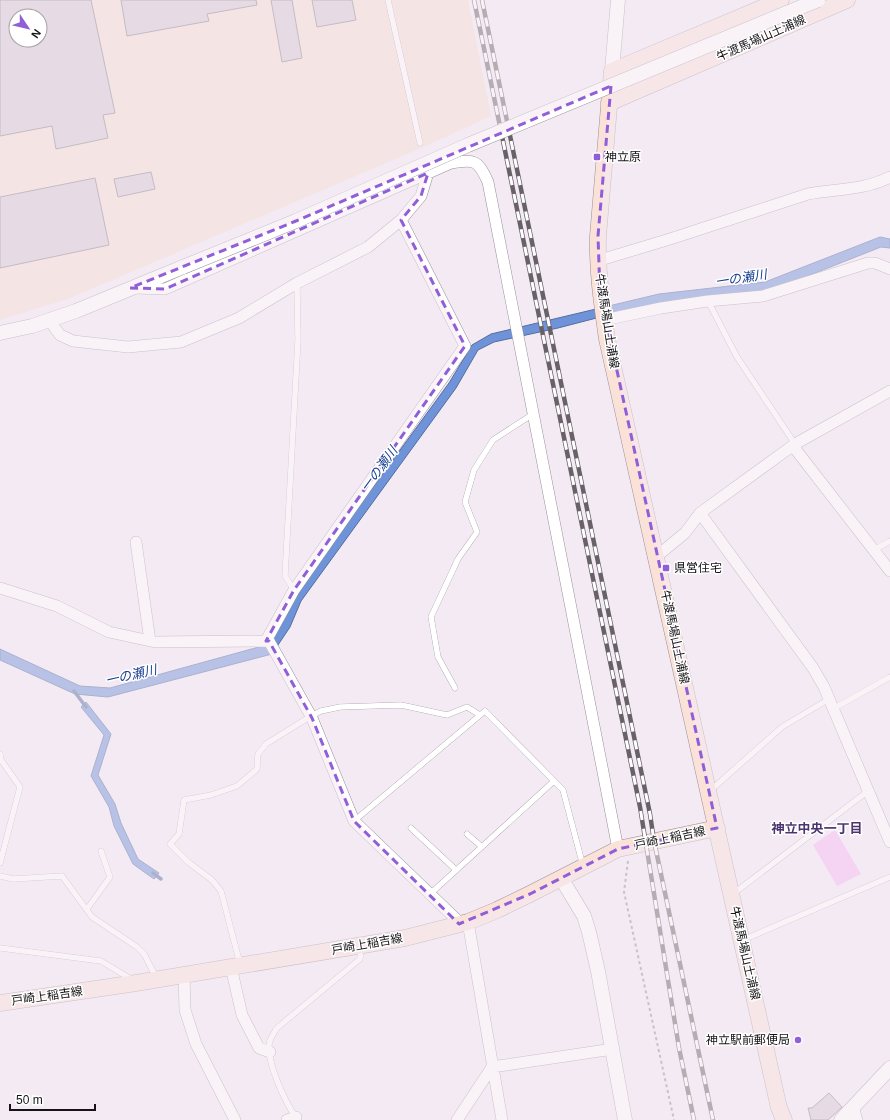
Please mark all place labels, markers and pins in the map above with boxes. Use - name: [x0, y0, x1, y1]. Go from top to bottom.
- place label: 神立原: [605, 150, 641, 164]
- marker: 神立原: [592, 152, 602, 162]
- place label: 県営住宅: [674, 561, 722, 575]
- marker: 県営住宅: [661, 563, 671, 573]
- place label: 神立駅前郵便局: [706, 1033, 790, 1047]
- marker: 神立駅前郵便局: [793, 1035, 803, 1045]

